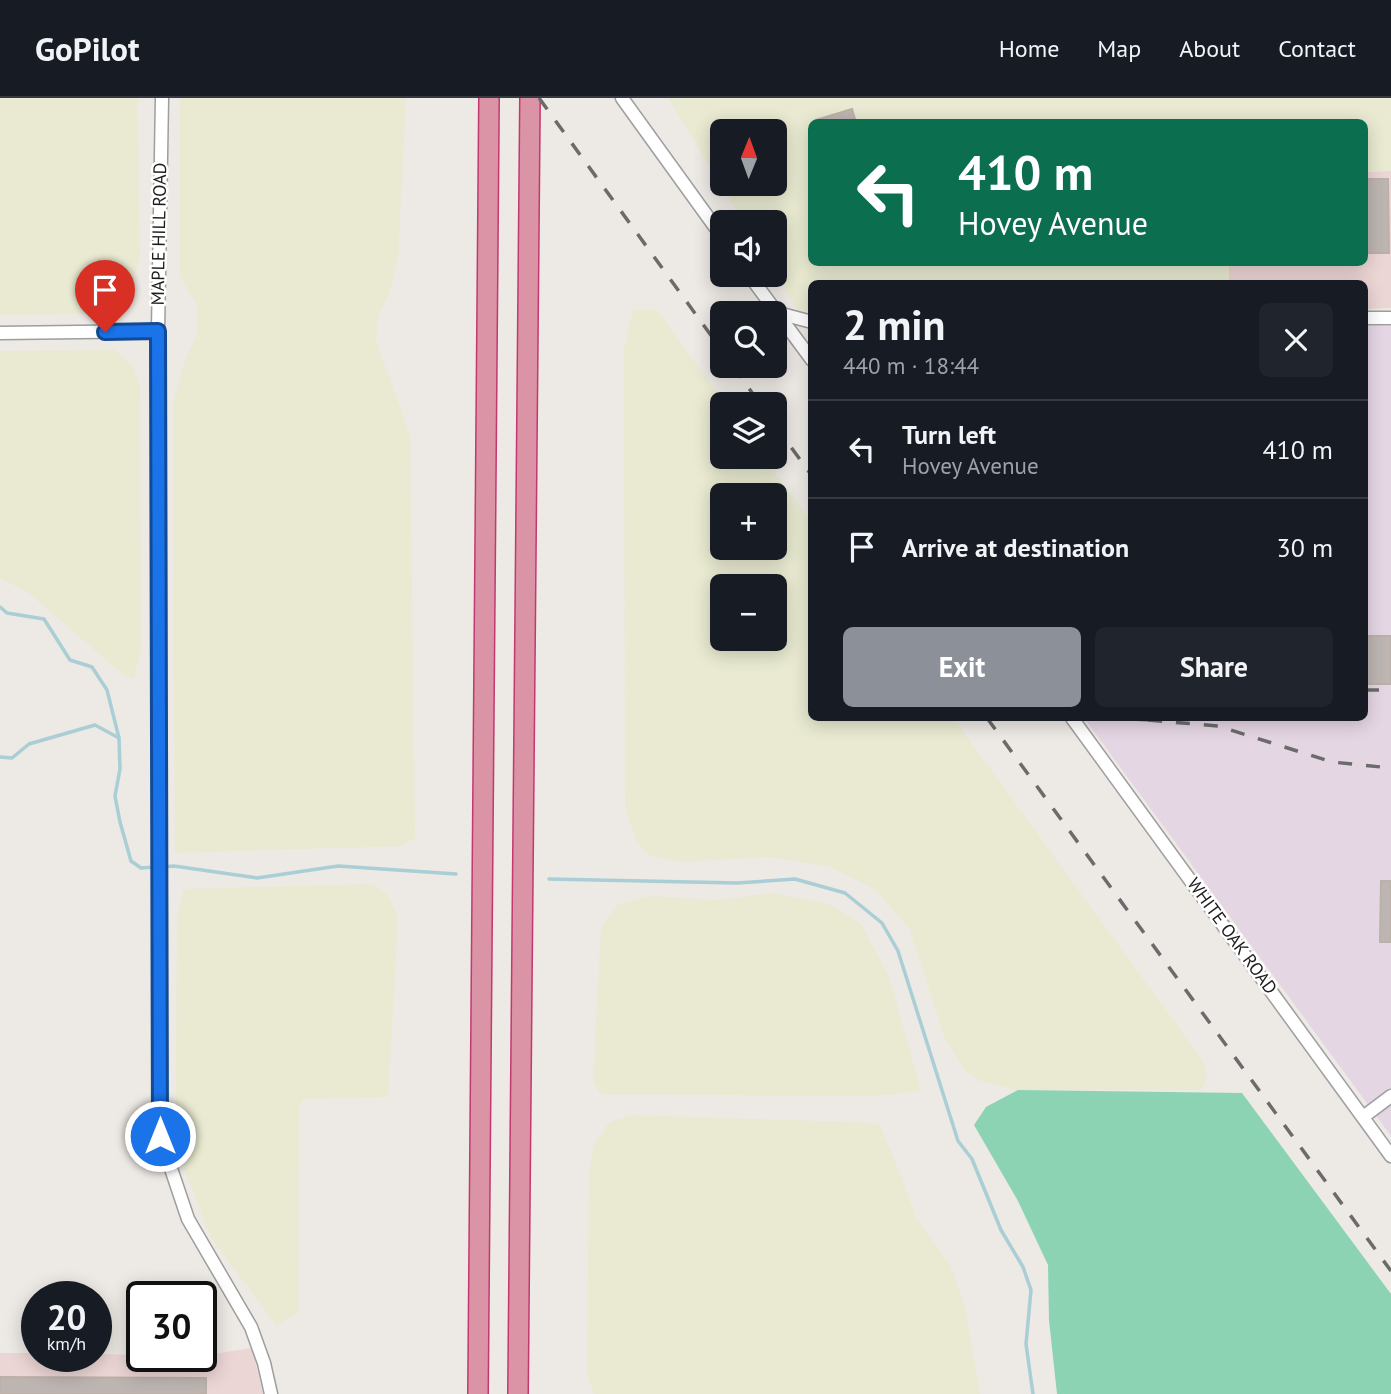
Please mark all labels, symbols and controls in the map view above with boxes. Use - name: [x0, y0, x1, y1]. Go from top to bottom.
- text: GoPilot: [35, 27, 140, 70]
- text: Home: [999, 33, 1059, 64]
- text: Map: [1097, 33, 1141, 64]
- text: About: [1179, 33, 1240, 64]
- text: Contact: [1278, 33, 1356, 64]
- north arrow: [710, 119, 788, 196]
- map controls: [710, 119, 787, 651]
- text: 410 m: [958, 140, 1093, 204]
- icon: left: [843, 147, 934, 238]
- street label: MAPLE HILL ROAD: [146, 162, 171, 306]
- text: Hovey Avenue: [958, 202, 1148, 244]
- button: sound: [710, 210, 787, 287]
- pin: [75, 260, 135, 332]
- icon: arrive: [86, 271, 124, 309]
- text: 2 min: [843, 297, 945, 352]
- button: search: [710, 301, 787, 378]
- button: close: [1259, 303, 1333, 377]
- text: 440 m · 18:44: [843, 351, 979, 380]
- button: layers: [710, 392, 787, 469]
- text: Turn left: [902, 418, 996, 451]
- icon: left: [843, 430, 881, 468]
- text: 410 m: [1262, 433, 1333, 466]
- text: Hovey Avenue: [902, 451, 1039, 480]
- button: +: [710, 483, 787, 560]
- icon: arrive: [843, 528, 881, 566]
- text: Arrive at destination: [902, 531, 1129, 564]
- text: 30 m: [1277, 531, 1333, 564]
- button: −: [710, 574, 787, 651]
- button: Exit: [843, 627, 1081, 707]
- button: Share: [1095, 627, 1333, 707]
- street label: WHITE OAK ROAD: [1182, 873, 1282, 998]
- position arrow: [123, 1099, 197, 1173]
- speed limit sign: 30: [126, 1281, 217, 1372]
- text: 20: [47, 1294, 86, 1340]
- text: km/h: [47, 1332, 86, 1355]

